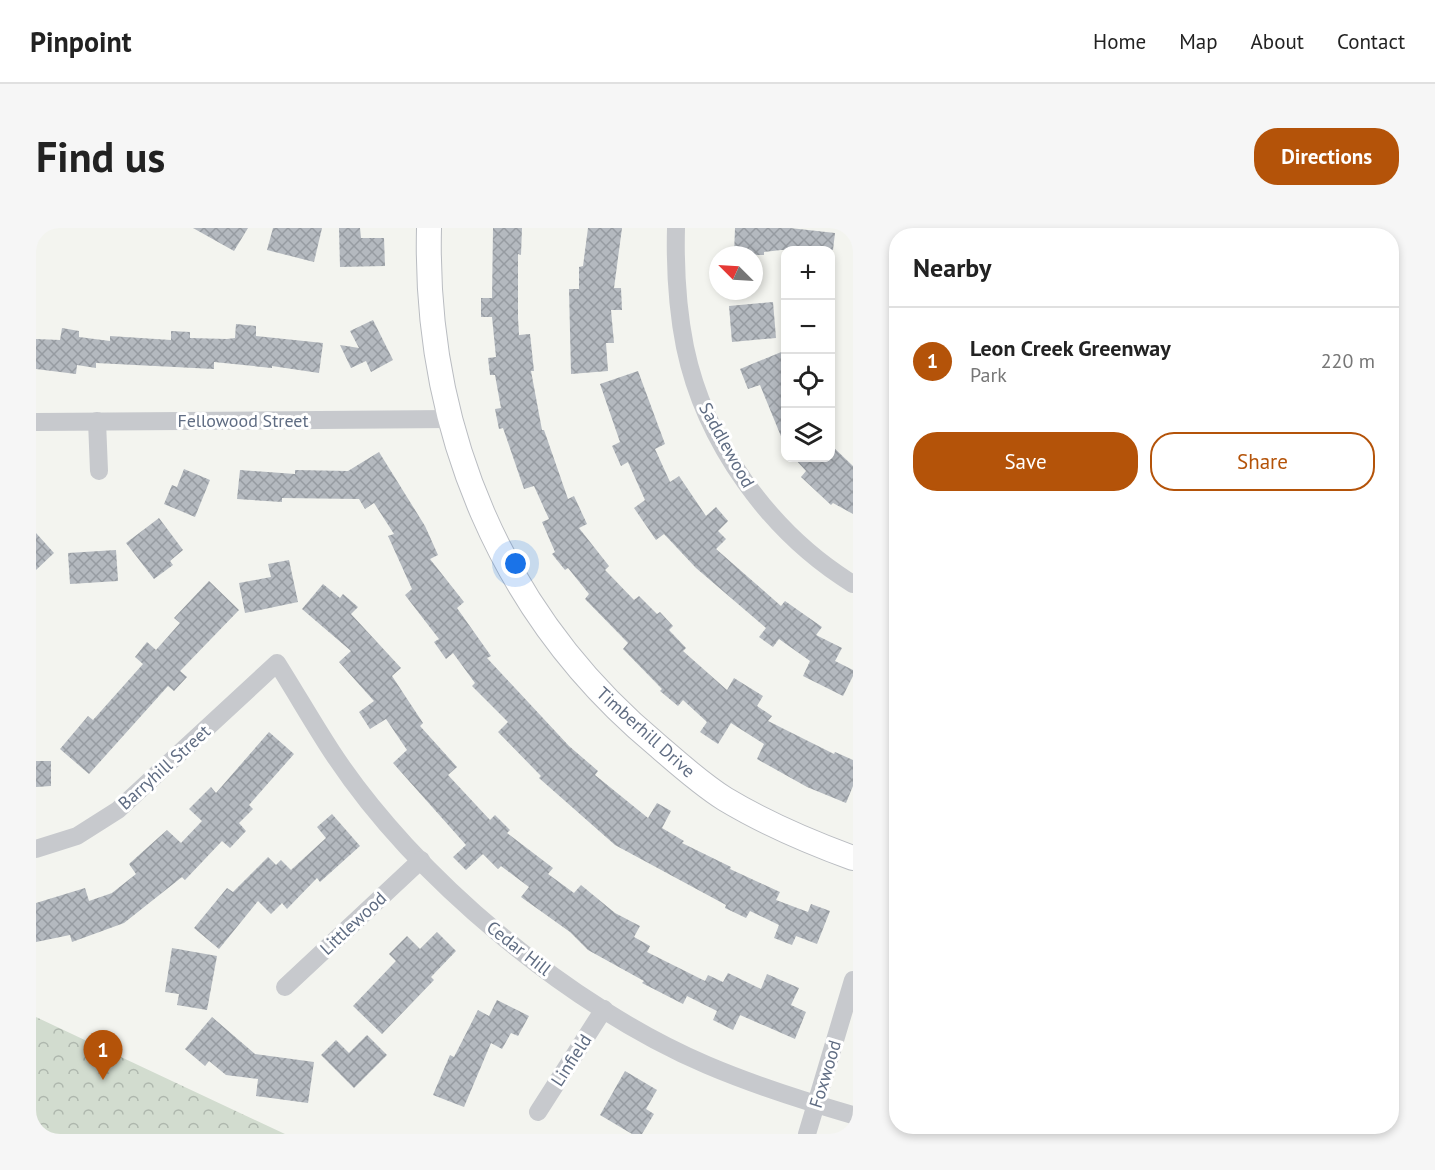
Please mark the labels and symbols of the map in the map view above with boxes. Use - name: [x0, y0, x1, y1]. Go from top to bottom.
- north arrow: [709, 246, 763, 300]
- street label: Saddlewood: [694, 398, 760, 492]
- street label: Fellowood Street: [177, 409, 309, 432]
- your location: [501, 549, 530, 578]
- street label: Timberhill Drive: [592, 682, 700, 782]
- street label: Barryhill Street: [113, 720, 215, 814]
- street label: Littlewood: [315, 886, 391, 960]
- street label: Cedar Hill: [482, 916, 557, 981]
- pin: 1: [84, 1030, 122, 1080]
- street label: Linfield: [546, 1030, 596, 1090]
- street label: Foxwood: [804, 1037, 846, 1111]

